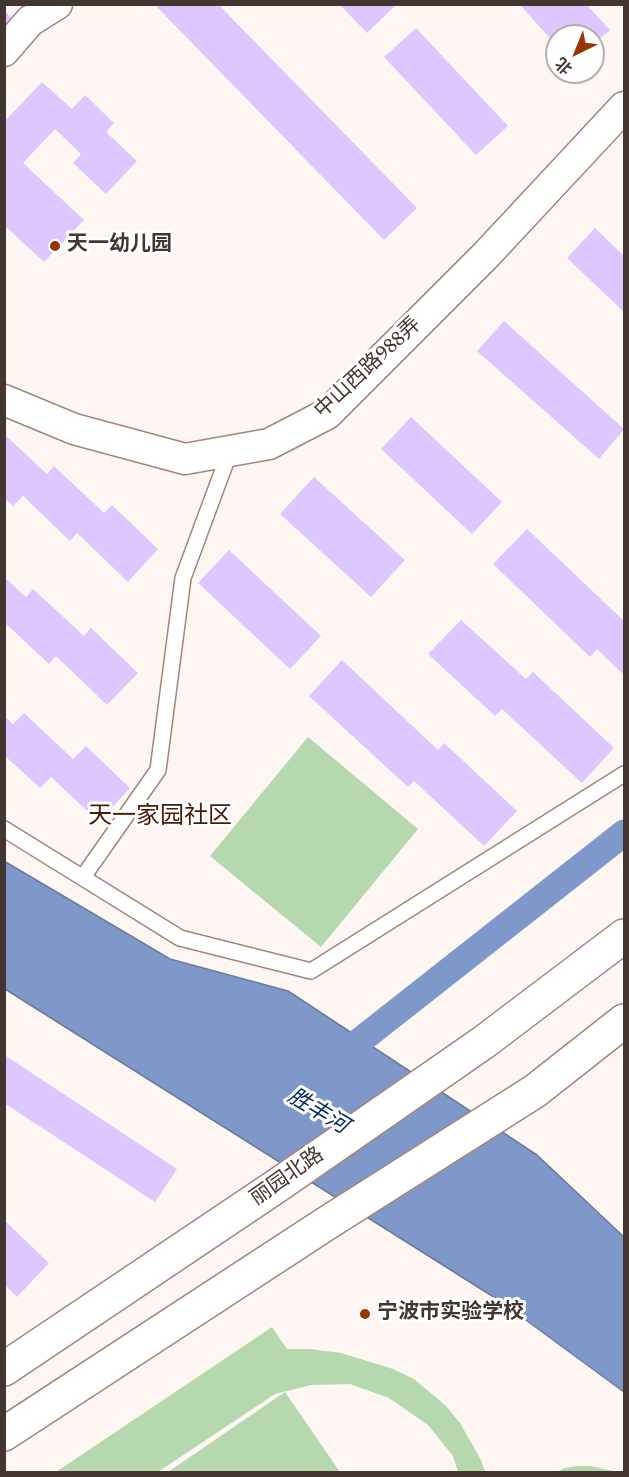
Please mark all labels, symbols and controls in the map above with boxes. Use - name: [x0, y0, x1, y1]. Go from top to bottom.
- north arrow: [545, 24, 605, 84]
- text: 北: [550, 51, 578, 80]
- place label: 天一幼儿园: [67, 233, 172, 259]
- marker: 天一幼儿园: [48, 239, 62, 253]
- street label: 中山西路988弄: [310, 313, 428, 425]
- district label: 天一家园社区: [88, 804, 232, 832]
- water label: 胜丰河: [282, 1085, 352, 1141]
- street label: 丽园北路: [246, 1144, 330, 1212]
- place label: 宁波市实验学校: [377, 1301, 524, 1327]
- marker: 宁波市实验学校: [358, 1307, 372, 1321]

